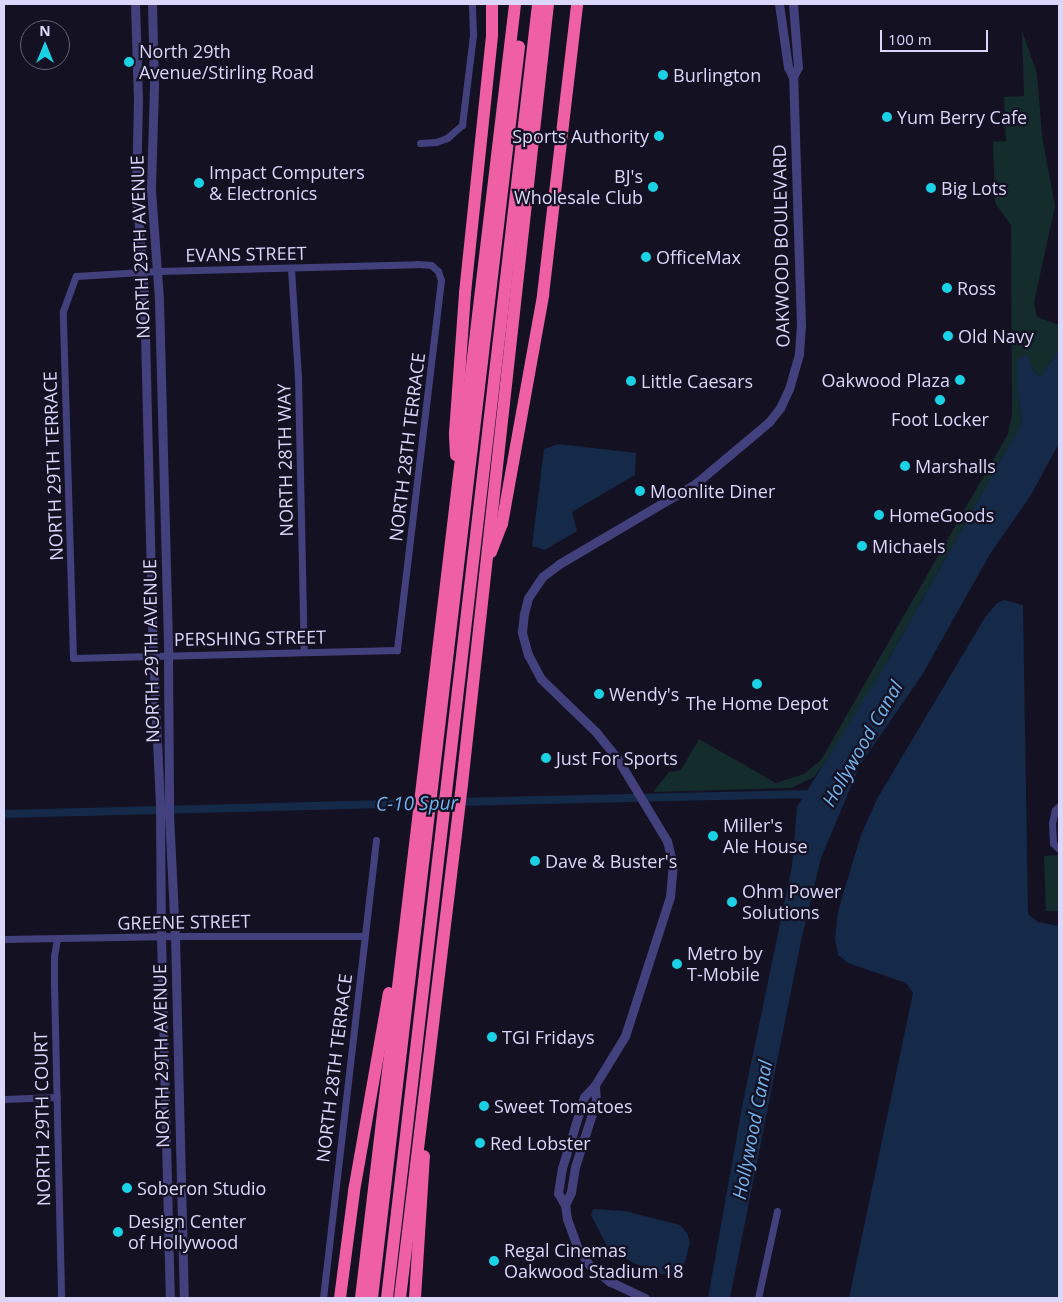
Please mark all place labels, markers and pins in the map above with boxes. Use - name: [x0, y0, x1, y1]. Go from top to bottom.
- place label: North 29th Avenue/Stirling Road: [139, 41, 314, 84]
- marker: North 29th Avenue/Stirling Road: [123, 56, 135, 68]
- place label: Burlington: [673, 64, 761, 86]
- marker: Burlington: [657, 69, 669, 81]
- place label: Yum Berry Cafe: [897, 106, 1027, 128]
- marker: Yum Berry Cafe: [881, 111, 893, 123]
- place label: Sports Authority: [512, 125, 649, 147]
- marker: Sports Authority: [653, 130, 665, 142]
- place label: Impact Computers & Electronics: [209, 162, 365, 204]
- place label: BJ's Wholesale Club: [514, 166, 643, 208]
- marker: Impact Computers & Electronics: [193, 177, 205, 189]
- place label: Big Lots: [941, 177, 1007, 199]
- marker: BJ's Wholesale Club: [647, 181, 659, 193]
- marker: Big Lots: [925, 182, 937, 194]
- place label: OfficeMax: [656, 246, 741, 268]
- marker: OfficeMax: [640, 251, 652, 263]
- place label: Ross: [957, 277, 996, 299]
- marker: Ross: [941, 282, 953, 294]
- place label: Old Navy: [958, 325, 1034, 347]
- marker: Old Navy: [942, 330, 954, 342]
- place label: Oakwood Plaza: [821, 369, 950, 391]
- place label: Little Caesars: [641, 370, 753, 392]
- marker: Oakwood Plaza: [954, 374, 966, 386]
- marker: Little Caesars: [625, 375, 637, 387]
- marker: Foot Locker: [934, 394, 946, 406]
- place label: Foot Locker: [891, 408, 989, 430]
- place label: Marshalls: [915, 455, 996, 477]
- marker: Marshalls: [899, 460, 911, 472]
- place label: Moonlite Diner: [650, 480, 775, 502]
- marker: Moonlite Diner: [634, 485, 646, 497]
- place label: HomeGoods: [889, 504, 994, 526]
- marker: HomeGoods: [873, 509, 885, 521]
- place label: Michaels: [872, 535, 946, 557]
- marker: Michaels: [856, 540, 868, 552]
- marker: The Home Depot: [751, 678, 763, 690]
- place label: Wendy's: [609, 683, 679, 705]
- marker: Wendy's: [593, 688, 605, 700]
- place label: The Home Depot: [686, 692, 828, 714]
- place label: Just For Sports: [556, 747, 678, 769]
- marker: Just For Sports: [540, 752, 552, 764]
- place label: Miller's Ale House: [723, 815, 808, 858]
- marker: Miller's Ale House: [707, 830, 719, 842]
- place label: Dave & Buster's: [545, 850, 677, 872]
- marker: Dave & Buster's: [529, 855, 541, 867]
- place label: Ohm Power Solutions: [742, 881, 841, 924]
- marker: Ohm Power Solutions: [726, 896, 738, 908]
- place label: Metro by T-Mobile: [687, 943, 763, 986]
- marker: Metro by T-Mobile: [671, 958, 683, 970]
- place label: TGI Fridays: [502, 1026, 595, 1048]
- marker: TGI Fridays: [486, 1031, 498, 1043]
- place label: Sweet Tomatoes: [494, 1095, 632, 1117]
- marker: Sweet Tomatoes: [478, 1100, 490, 1112]
- place label: Red Lobster: [490, 1132, 591, 1154]
- marker: Red Lobster: [474, 1137, 486, 1149]
- place label: Soberon Studio: [137, 1177, 266, 1199]
- marker: Soberon Studio: [121, 1182, 133, 1194]
- place label: Design Center of Hollywood: [128, 1211, 246, 1254]
- marker: Design Center of Hollywood: [112, 1226, 124, 1238]
- place label: Regal Cinemas Oakwood Stadium 18: [504, 1240, 684, 1282]
- marker: Regal Cinemas Oakwood Stadium 18: [488, 1255, 500, 1267]

